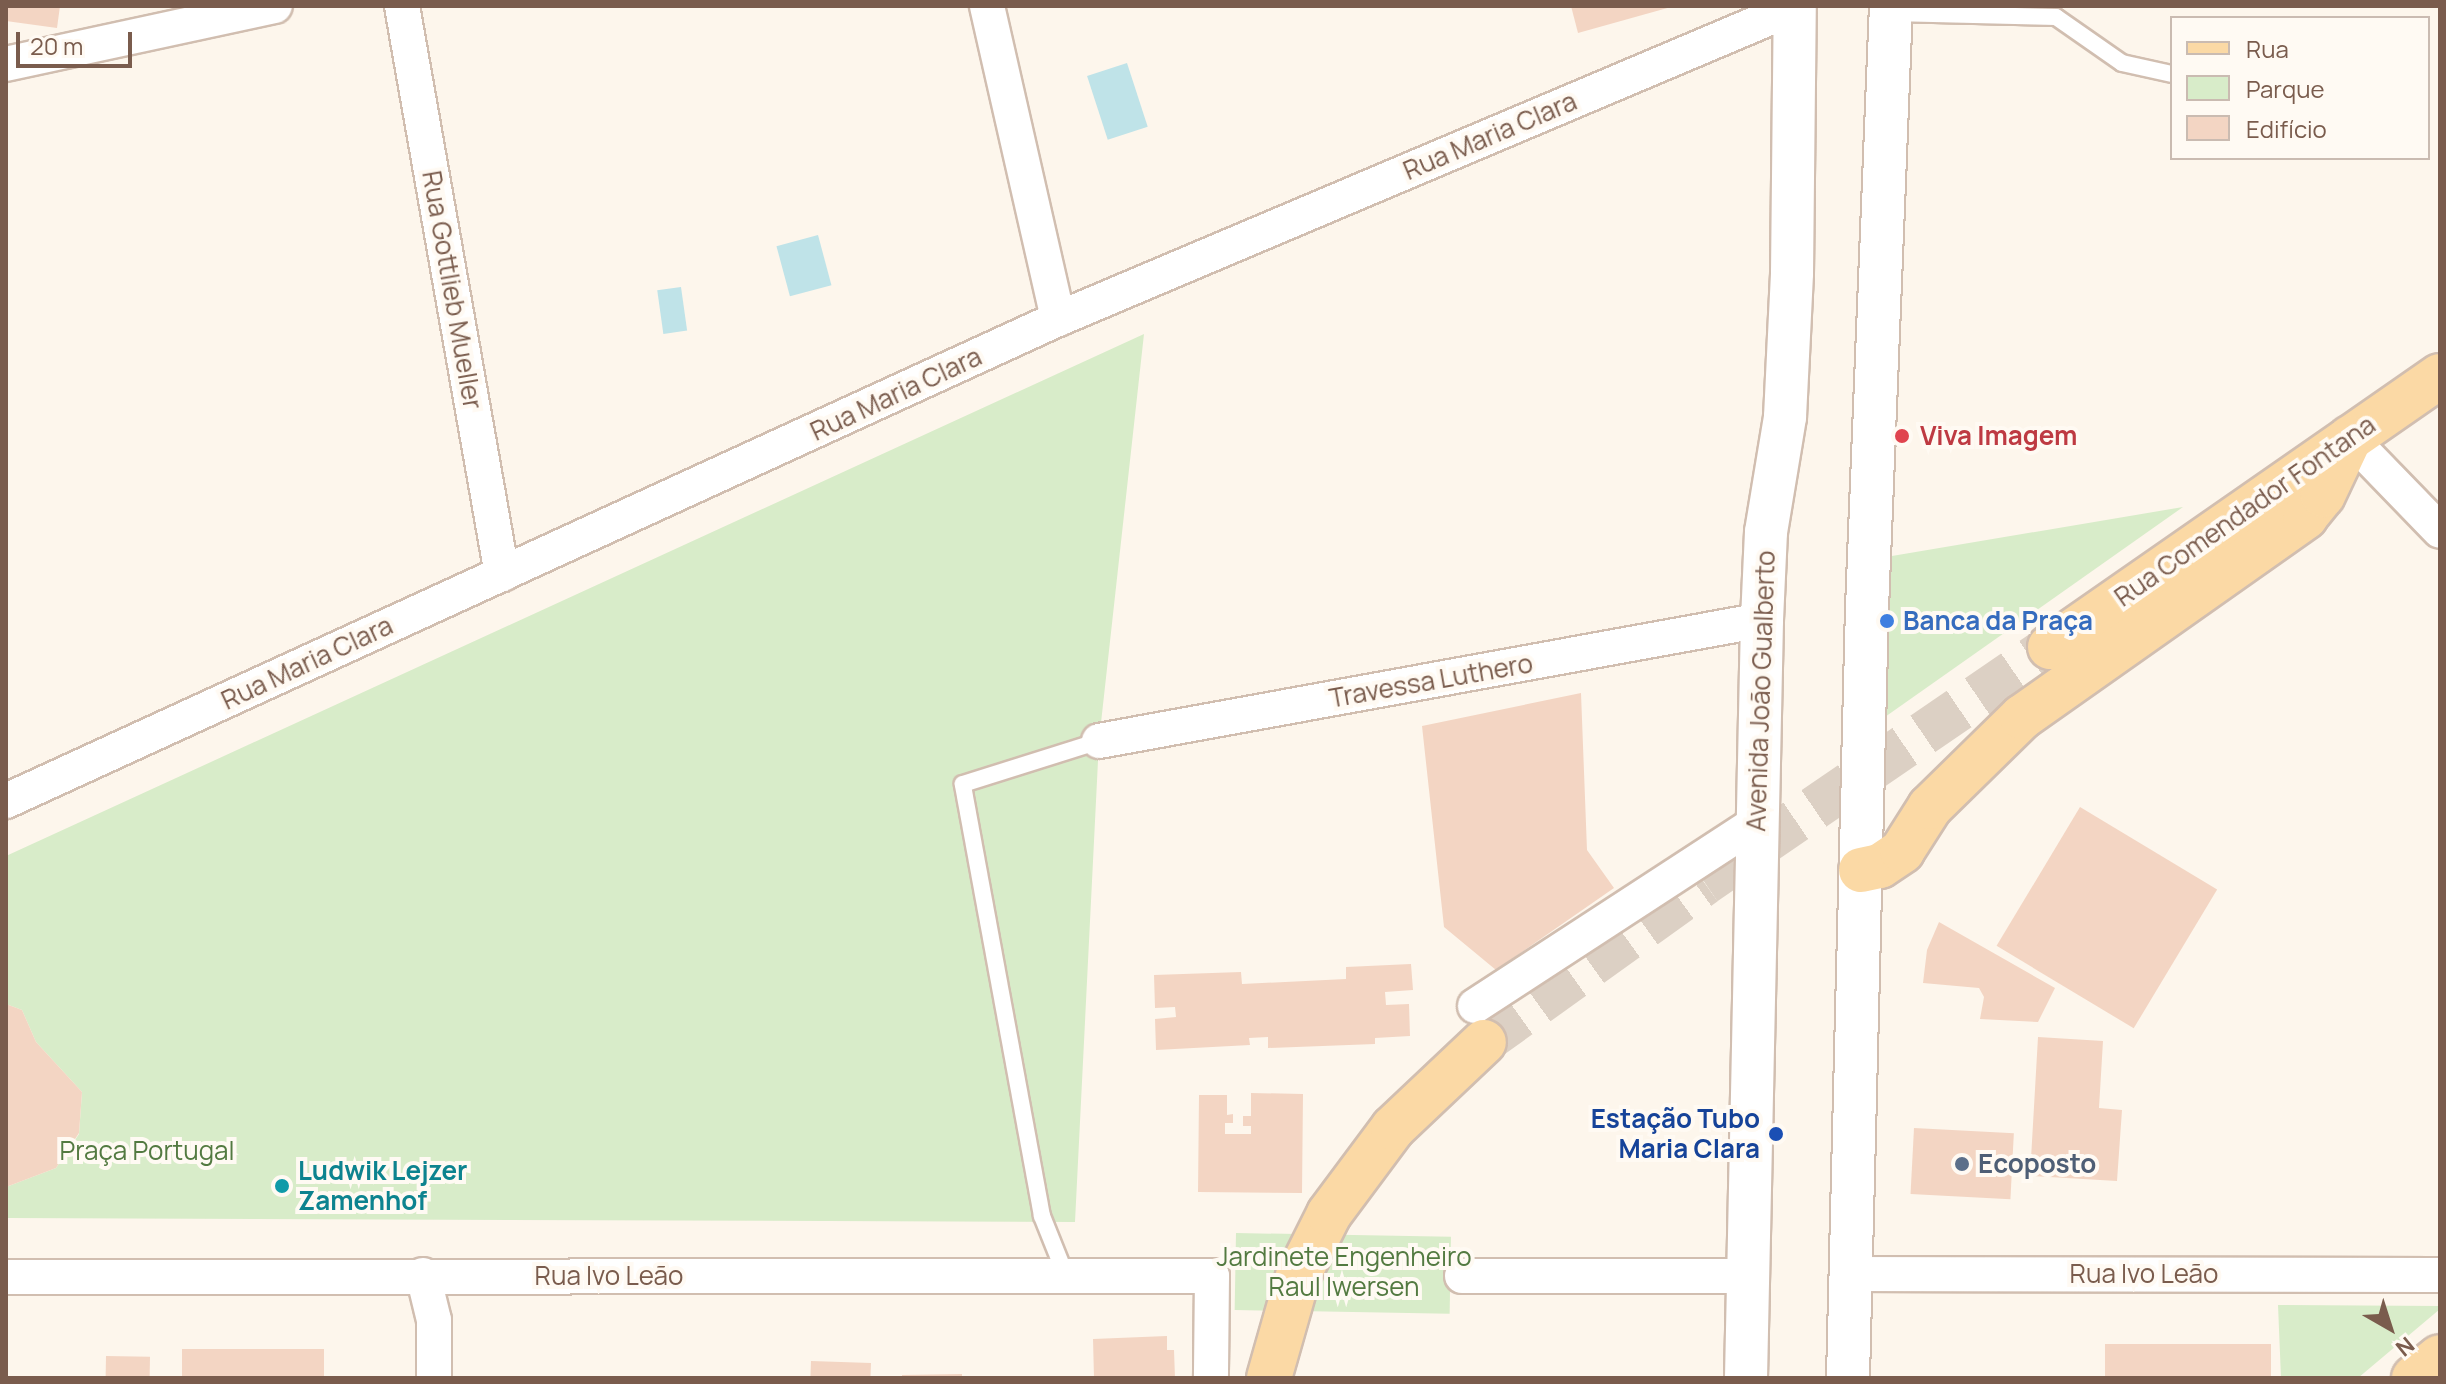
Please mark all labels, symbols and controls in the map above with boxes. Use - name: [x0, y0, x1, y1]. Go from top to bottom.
- scale bar: [20, 16, 136, 66]
- legend: [2170, 16, 2430, 160]
- text: 20 m: [30, 29, 83, 62]
- text: Rua: [2246, 32, 2289, 65]
- text: Parque: [2246, 72, 2324, 105]
- street label: Rua Maria Clara: [1399, 85, 1581, 187]
- text: Edifício: [2246, 112, 2327, 145]
- street label: Rua Gottlieb Mueller: [416, 168, 488, 412]
- street label: Rua Maria Clara: [805, 341, 987, 447]
- street label: Rua Comendador Fontana: [2109, 409, 2381, 613]
- place label: Viva Imagem: [1920, 420, 2077, 452]
- marker: Viva Imagem: [1891, 425, 1913, 447]
- street label: Avenida João Gualberto: [1740, 550, 1782, 832]
- place label: Banca da Praça: [1903, 605, 2093, 637]
- street label: Rua Maria Clara: [216, 610, 398, 716]
- marker: Banca da Praça: [1878, 612, 1896, 630]
- street label: Travessa Luthero: [1327, 648, 1535, 714]
- place label: Estação Tubo Maria Clara: [1591, 1103, 1760, 1164]
- marker: Estação Tubo Maria Clara: [1767, 1125, 1785, 1143]
- park label: Praça Portugal: [59, 1135, 235, 1167]
- place label: Ecoposto: [1978, 1148, 2096, 1180]
- place label: Ludwik Lejzer Zamenhof: [298, 1155, 467, 1216]
- marker: Ecoposto: [1953, 1155, 1971, 1173]
- marker: Ludwik Lejzer Zamenhof: [273, 1177, 291, 1195]
- park label: Jardinete Engenheiro Raul Iwersen: [1216, 1241, 1472, 1302]
- street label: Rua Ivo Leão: [2070, 1258, 2218, 1290]
- street label: Rua Ivo Leão: [535, 1260, 683, 1292]
- north arrow: [2350, 1288, 2430, 1368]
- text: N: [2390, 1330, 2421, 1363]

